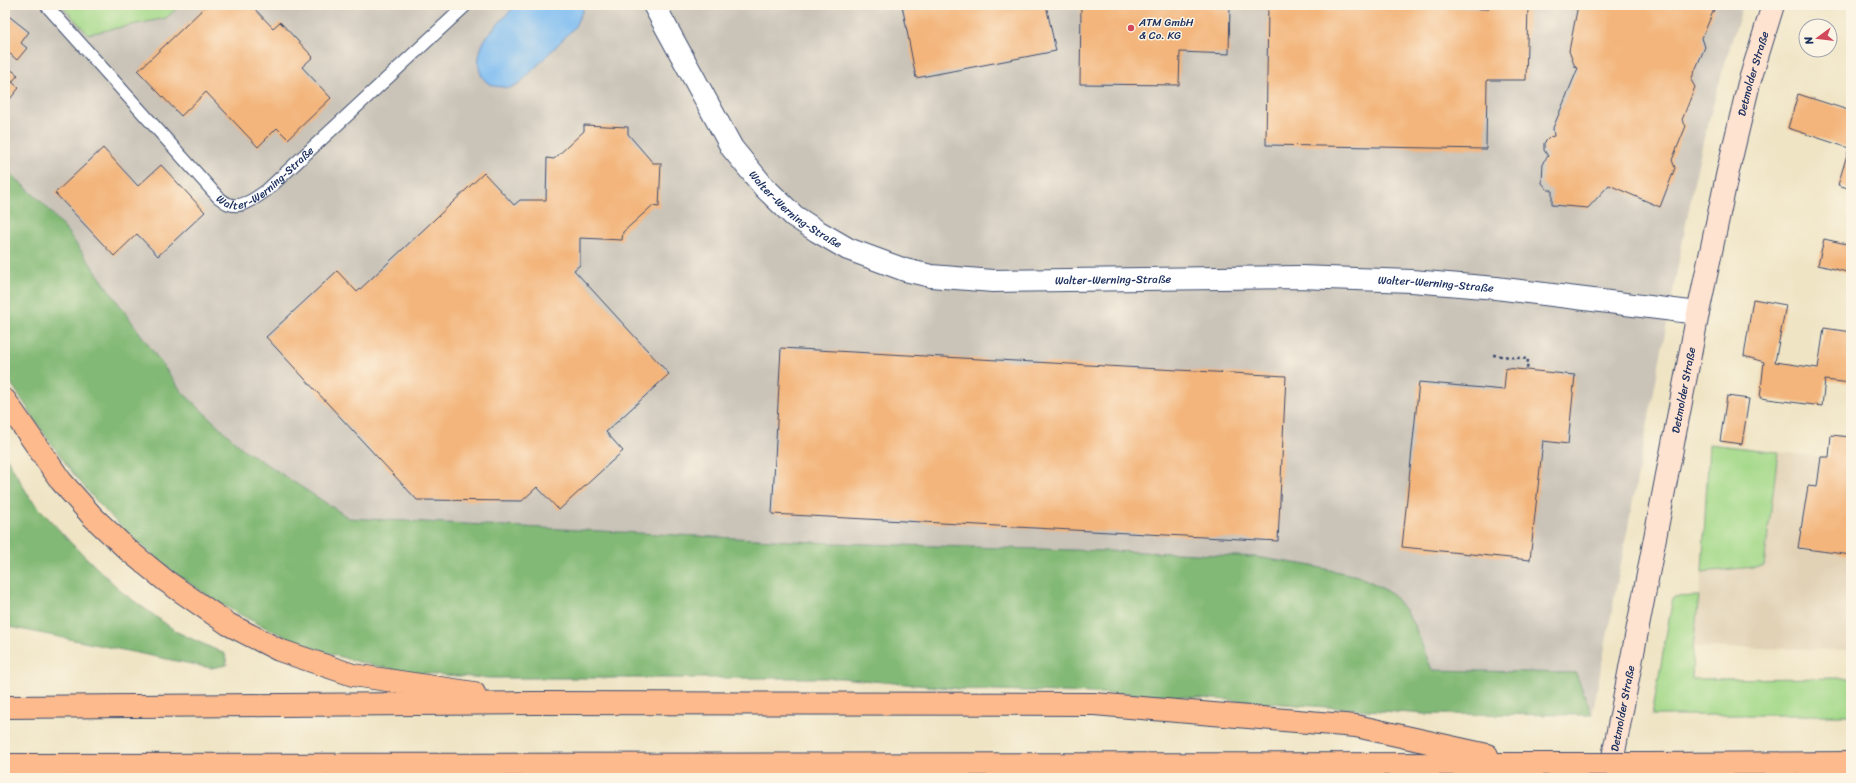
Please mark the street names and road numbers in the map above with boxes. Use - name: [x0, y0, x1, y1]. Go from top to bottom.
- street label: Detmolder Straße: [1732, 29, 1774, 118]
- street label: Walter-Werning-Straße: [212, 142, 319, 215]
- street label: Walter-Werning-Straße: [744, 166, 846, 254]
- street label: Walter-Werning-Straße: [1055, 270, 1172, 290]
- street label: Walter-Werning-Straße: [1377, 271, 1495, 298]
- street label: Detmolder Straße: [1666, 345, 1701, 435]
- street label: Detmolder Straße: [1605, 663, 1640, 753]

